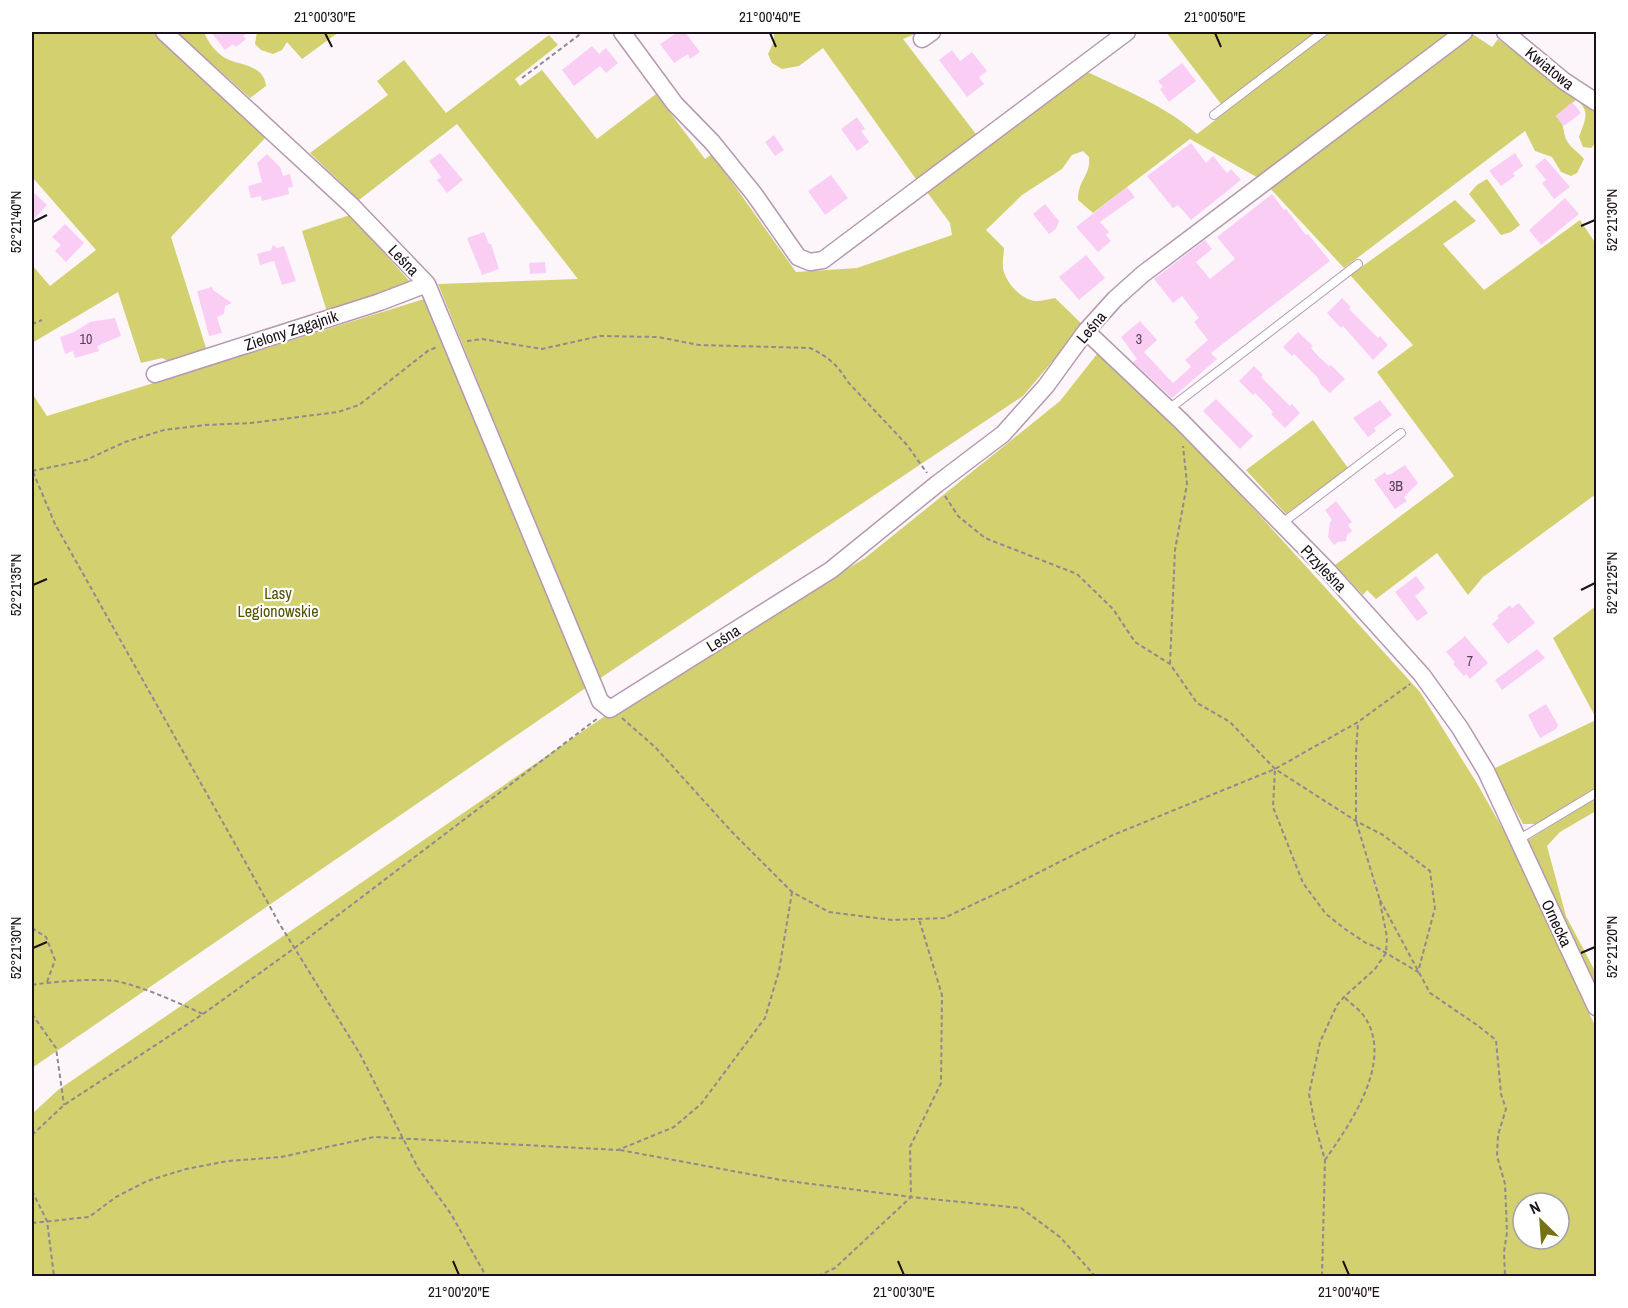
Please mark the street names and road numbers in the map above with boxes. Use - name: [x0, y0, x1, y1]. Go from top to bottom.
- street label: Kwiatowa: [1521, 42, 1580, 95]
- street label: Leśna: [384, 240, 425, 281]
- street label: Zielony Zagajnik: [241, 304, 341, 355]
- street label: Leśna: [1071, 306, 1111, 348]
- street label: Przyleśna: [1296, 540, 1352, 597]
- street label: Leśna: [702, 619, 745, 657]
- street label: Ornecka: [1537, 896, 1578, 951]

